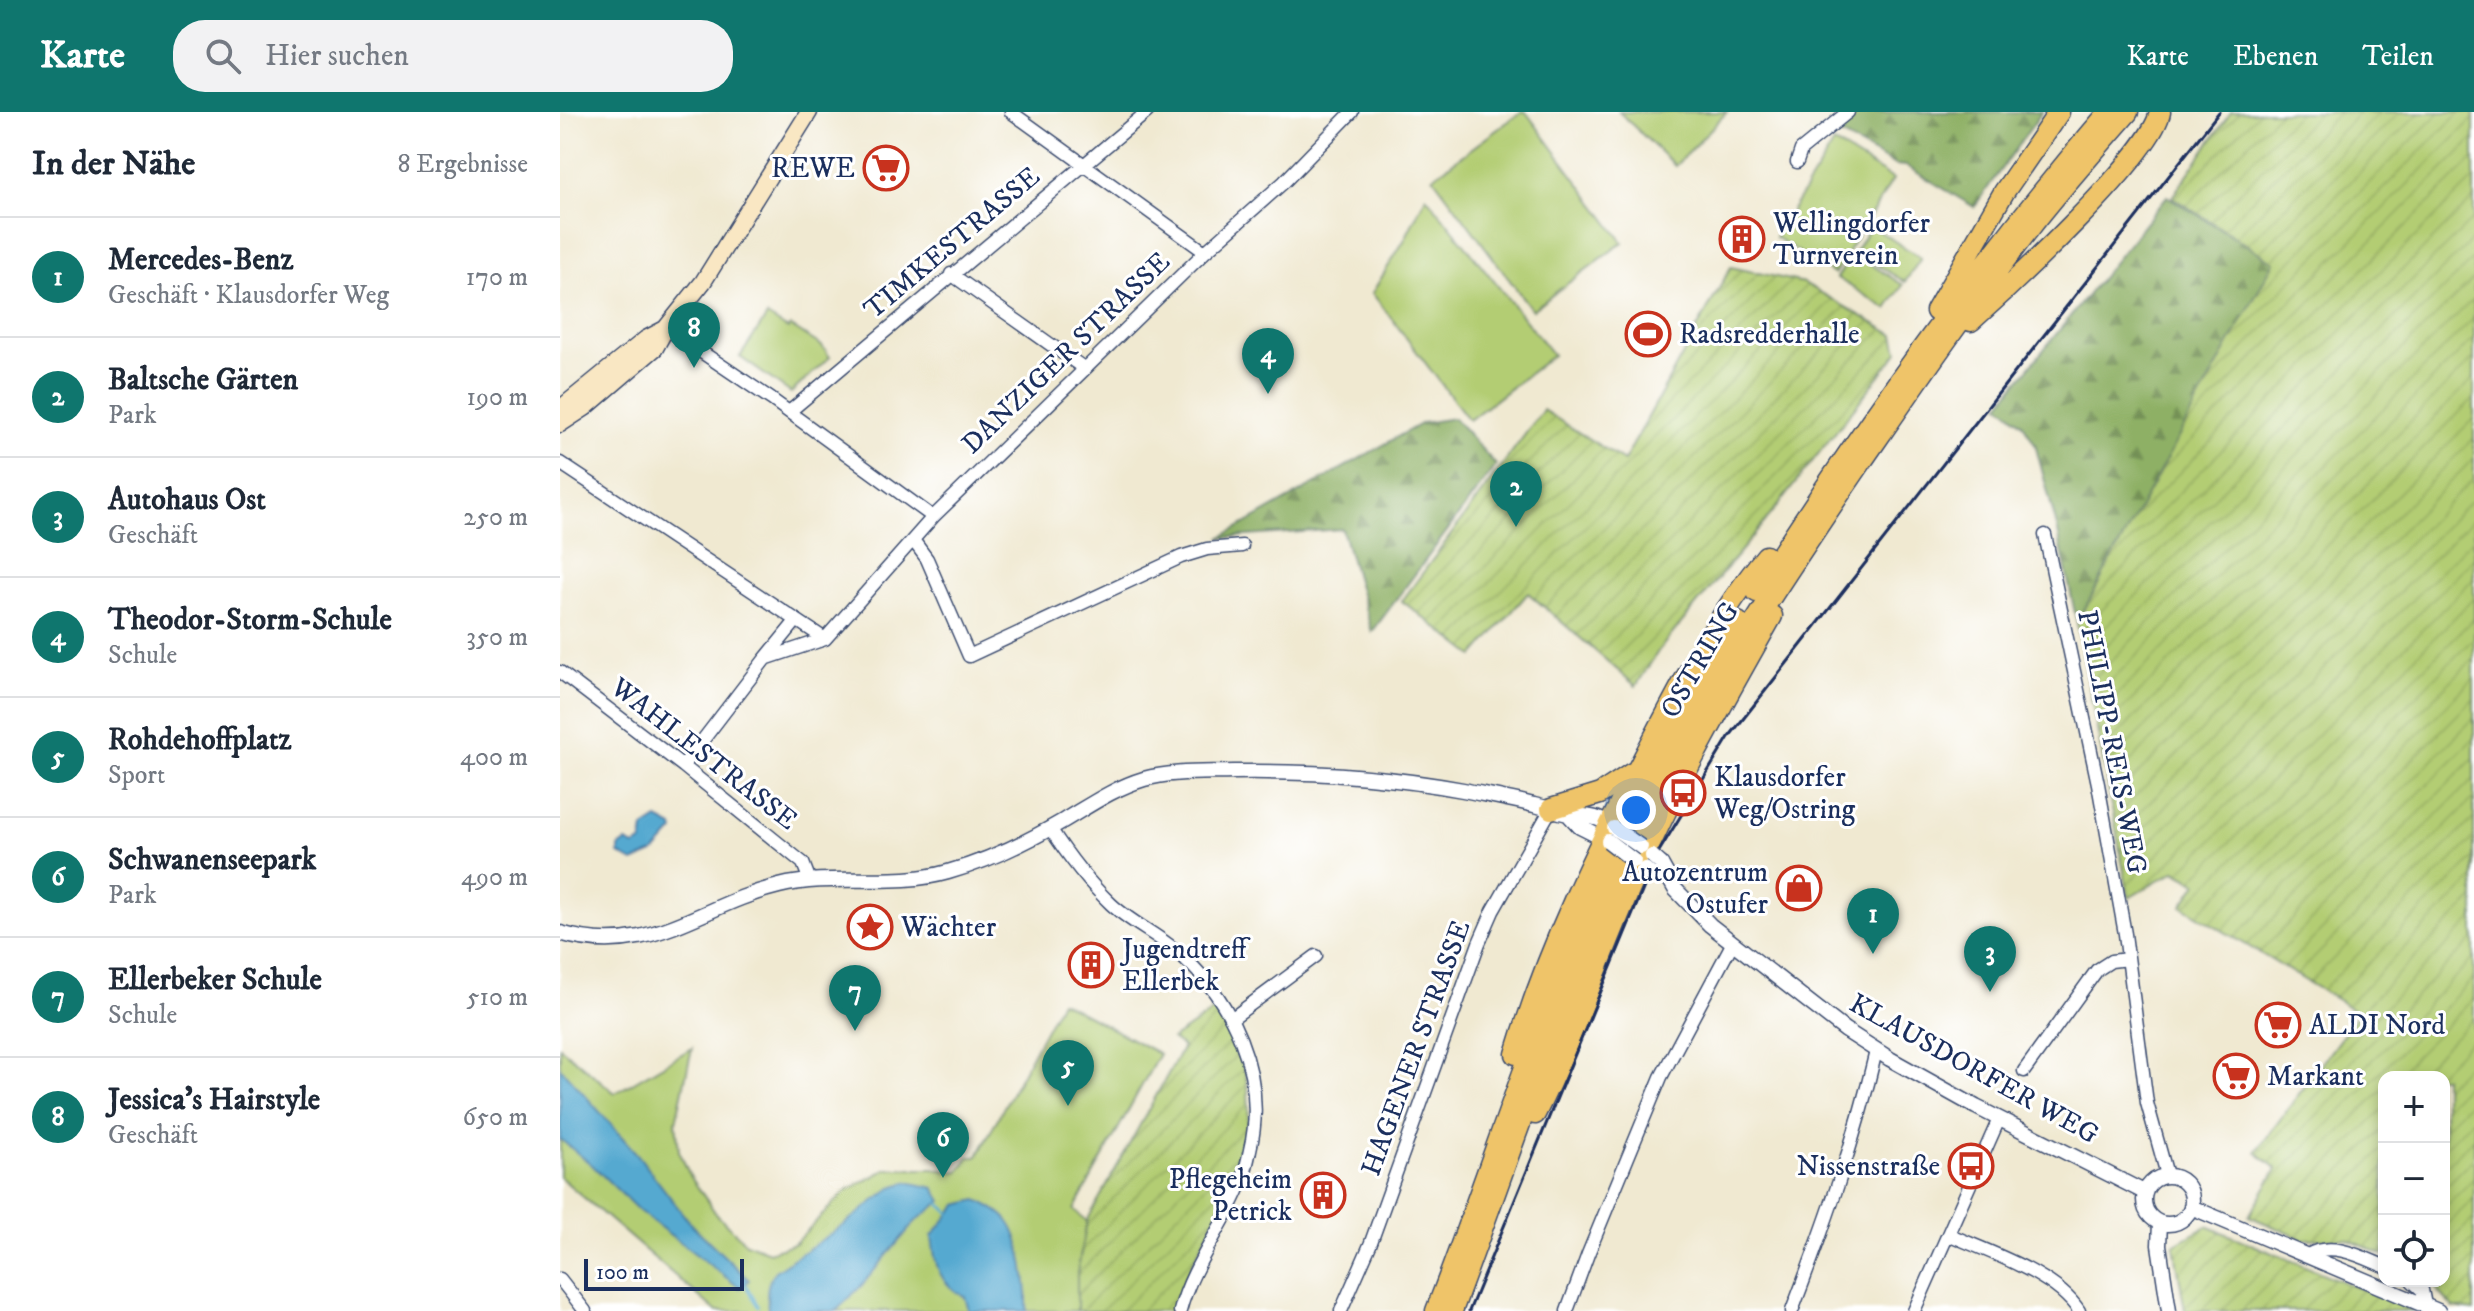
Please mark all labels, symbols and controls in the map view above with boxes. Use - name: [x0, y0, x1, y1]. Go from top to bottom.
- search box: [173, 20, 733, 92]
- text: Karte: [40, 32, 125, 80]
- icon: search: [201, 34, 245, 78]
- text: Hier suchen: [265, 38, 409, 75]
- text: Karte: [2126, 39, 2189, 74]
- text: Ebenen: [2233, 39, 2318, 74]
- text: Teilen: [2362, 39, 2434, 74]
- text: In der Nähe: [32, 143, 195, 185]
- supermarket icon: REWE: [862, 144, 910, 192]
- text: 8 Ergebnisse: [397, 148, 528, 181]
- place label: REWE: [771, 151, 855, 186]
- street label: TIMKESTRASSE: [857, 159, 1047, 327]
- place label: Wellingdorfer Turnverein: [1772, 206, 1931, 273]
- building icon: Wellingdorfer Turnverein: [1718, 215, 1766, 263]
- text: Mercedes-Benz: [108, 242, 294, 279]
- street label: DANZIGER STRASSE: [955, 244, 1177, 462]
- text: 1: [53, 261, 63, 294]
- text: 170 m: [466, 261, 528, 294]
- text: Geschäft · Klausdorfer Weg: [108, 279, 389, 312]
- pin: 8: [668, 302, 720, 368]
- sports icon: Radsredderhalle: [1624, 310, 1672, 358]
- place label: Radsredderhalle: [1679, 317, 1860, 352]
- pin: 4: [1242, 328, 1294, 394]
- text: Baltsche Gärten: [108, 362, 298, 399]
- text: 2: [52, 381, 64, 414]
- text: 190 m: [466, 381, 528, 414]
- text: Park: [108, 399, 157, 432]
- pin: 2: [1490, 461, 1542, 527]
- text: Autohaus Ost: [108, 482, 266, 519]
- text: 3: [53, 501, 63, 534]
- text: 250 m: [463, 501, 528, 534]
- text: Geschäft: [108, 519, 198, 552]
- street label: OSTRING: [1653, 596, 1747, 724]
- text: Theodor-Storm-Schule: [108, 602, 392, 639]
- street label: PHILIPP-REIS-WEG: [2069, 607, 2155, 877]
- text: 4: [51, 621, 65, 654]
- text: 350 m: [466, 621, 528, 654]
- text: Schule: [108, 639, 177, 672]
- street label: WAHLESTRASSE: [603, 670, 804, 838]
- text: Rohdehoffplatz: [108, 722, 292, 759]
- text: 5: [52, 741, 64, 774]
- text: 400 m: [460, 741, 528, 774]
- text: Sport: [108, 759, 165, 792]
- place label: Klausdorfer Weg/Ostring: [1713, 760, 1856, 827]
- bus stop icon: Klausdorfer Weg/Ostring: [1659, 769, 1707, 817]
- your location: [1616, 790, 1656, 830]
- text: Schwanenseepark: [108, 842, 316, 879]
- place label: Autozentrum Ostufer: [1622, 855, 1769, 922]
- text: 6: [51, 861, 65, 894]
- text: 490 m: [461, 861, 528, 894]
- shop icon: Autozentrum Ostufer: [1775, 864, 1823, 912]
- text: Park: [108, 879, 157, 912]
- pin: 1: [1847, 888, 1899, 954]
- place icon: Wächter: [846, 903, 894, 951]
- place label: Wächter: [900, 910, 997, 945]
- street label: HAGENER STRASSE: [1353, 915, 1479, 1181]
- pin: 3: [1964, 926, 2016, 992]
- place label: Jugendtreff Ellerbek: [1119, 932, 1251, 999]
- building icon: Jugendtreff Ellerbek: [1067, 941, 1115, 989]
- text: Ellerbeker Schule: [108, 962, 322, 999]
- pin: 7: [829, 965, 881, 1031]
- text: 7: [51, 981, 65, 1014]
- text: 510 m: [467, 981, 528, 1014]
- street label: KLAUSDORFER WEG: [1843, 986, 2105, 1152]
- text: Schule: [108, 999, 177, 1032]
- supermarket icon: ALDI Nord: [2254, 1001, 2302, 1049]
- place label: ALDI Nord: [2309, 1008, 2445, 1043]
- pin: 5: [1042, 1040, 1094, 1106]
- supermarket icon: Markant: [2212, 1052, 2260, 1100]
- place label: Markant: [2267, 1059, 2364, 1094]
- map controls: [2378, 1071, 2450, 1287]
- button: +: [2378, 1071, 2450, 1143]
- text: Jessica's Hairstyle: [108, 1082, 320, 1119]
- text: 8: [51, 1101, 65, 1134]
- text: 650 m: [462, 1101, 528, 1134]
- pin: 6: [917, 1112, 969, 1178]
- text: Geschäft: [108, 1119, 198, 1152]
- bus stop icon: Nissenstraße: [1947, 1142, 1995, 1190]
- button: −: [2378, 1143, 2450, 1215]
- place label: Nissenstraße: [1796, 1149, 1940, 1184]
- place label: Pflegeheim Petrick: [1169, 1162, 1292, 1229]
- building icon: Pflegeheim Petrick: [1299, 1171, 1347, 1219]
- button: locate: [2378, 1215, 2450, 1287]
- scale bar: [584, 1255, 744, 1291]
- text: 100 m: [596, 1259, 649, 1286]

